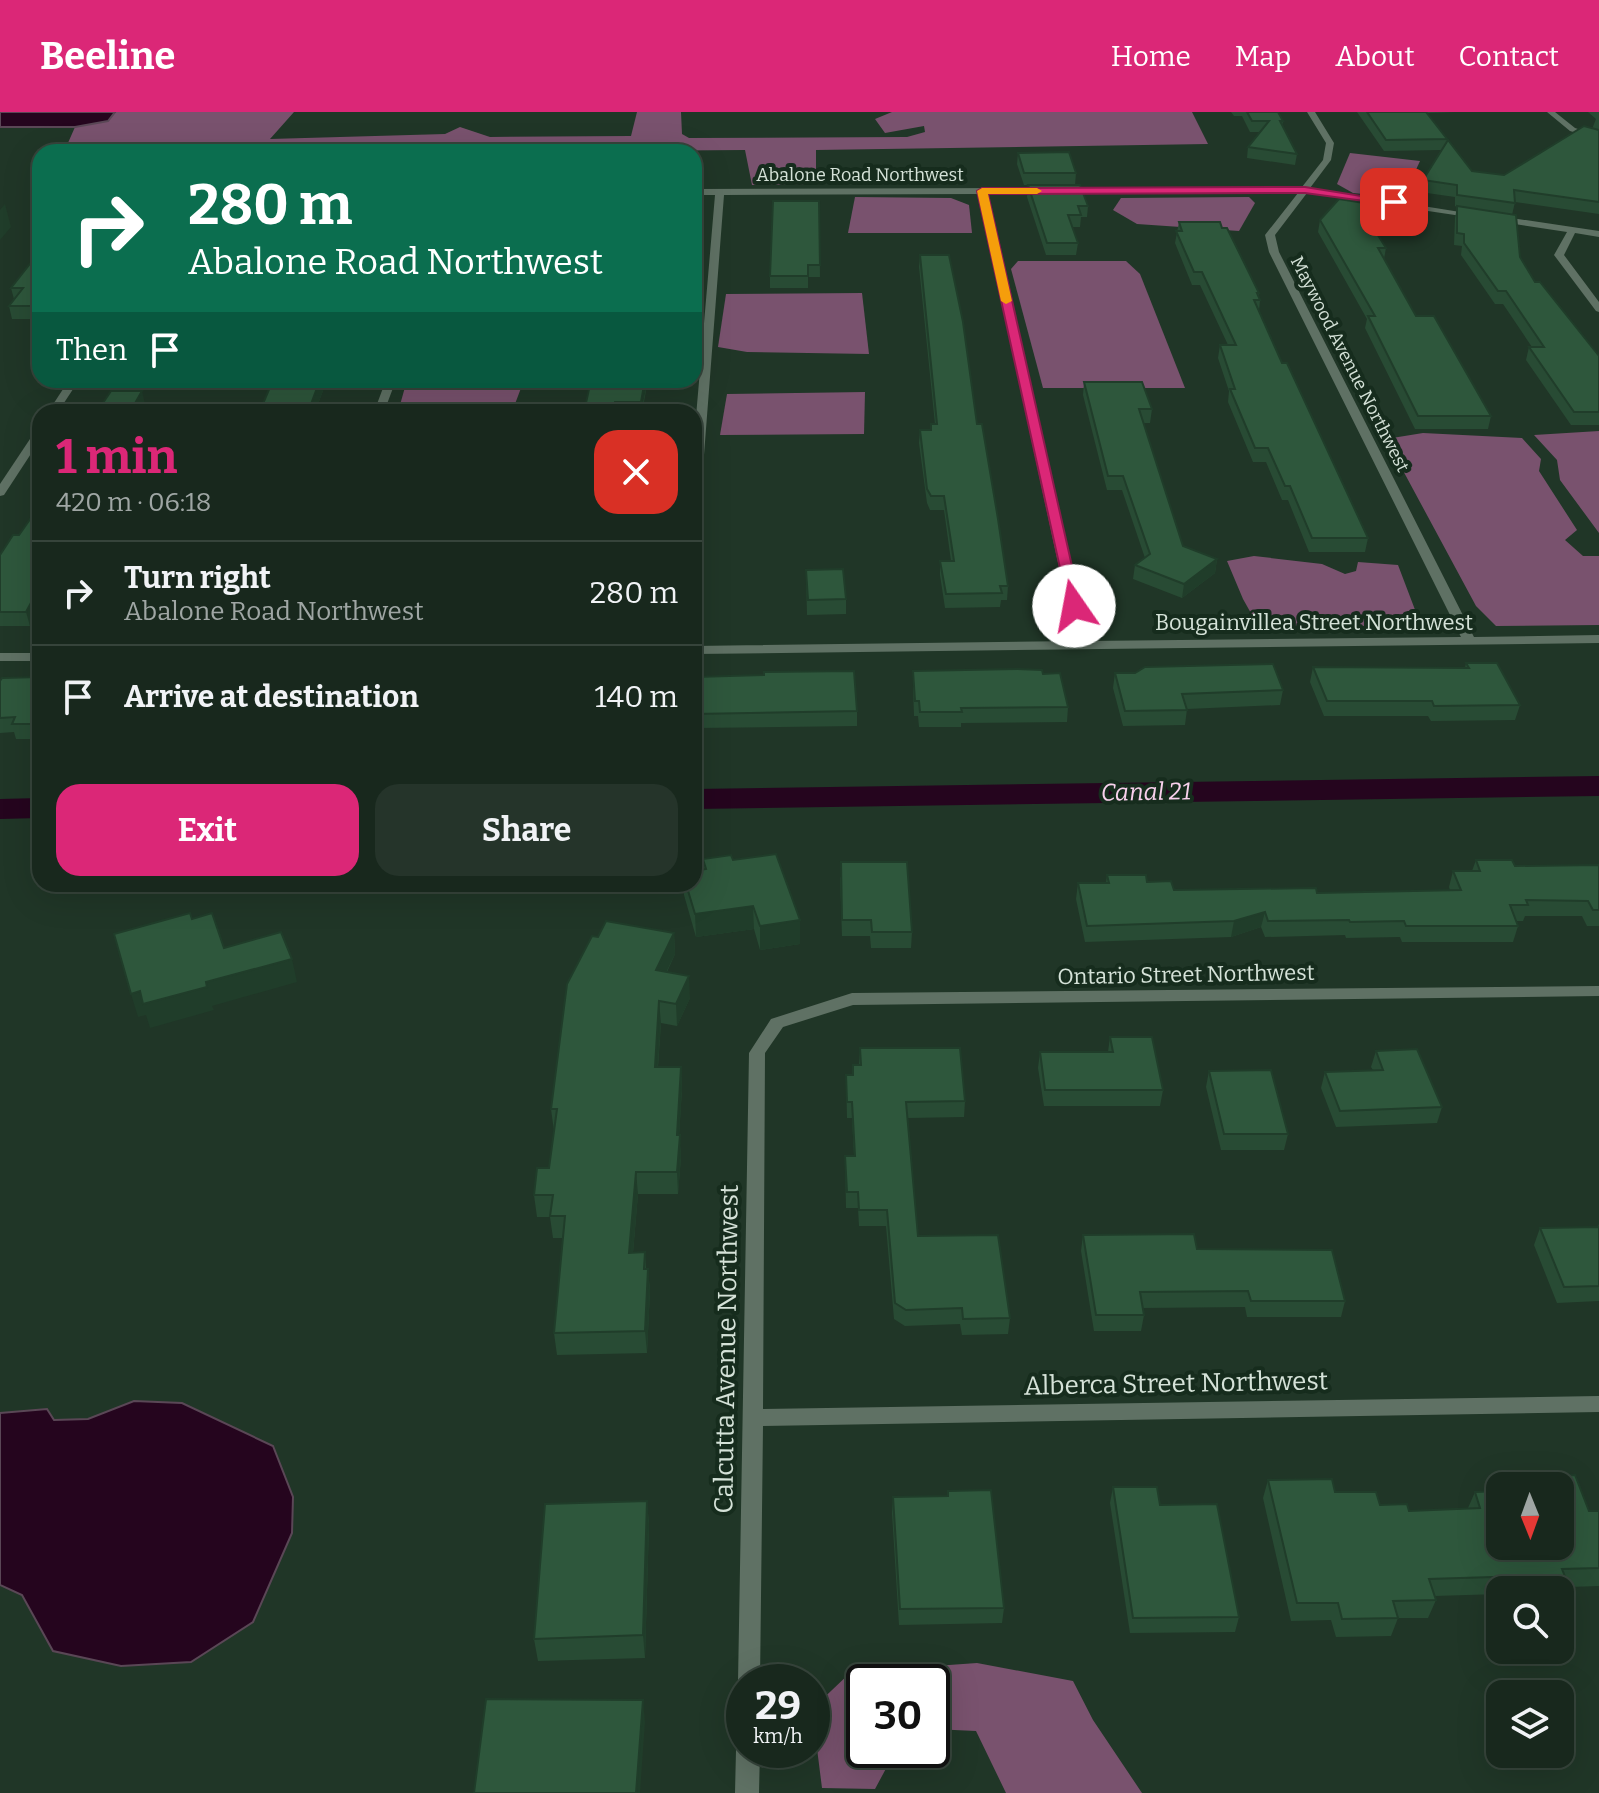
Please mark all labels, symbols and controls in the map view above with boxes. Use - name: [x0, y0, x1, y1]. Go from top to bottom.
- text: Beeline: [40, 33, 175, 79]
- text: Home: [1111, 40, 1191, 73]
- text: Map: [1235, 40, 1291, 73]
- text: About: [1335, 40, 1415, 73]
- text: Contact: [1459, 40, 1559, 73]
- street label: Abalone Road Northwest: [756, 164, 964, 186]
- pin: [1360, 168, 1428, 236]
- text: 280 m: [188, 172, 352, 239]
- icon: right: [56, 176, 160, 280]
- icon: arrive: [1372, 180, 1416, 224]
- text: Abalone Road Northwest: [188, 240, 603, 284]
- street label: Maywood Avenue Northwest: [1286, 252, 1414, 476]
- icon: arrive: [143, 328, 187, 372]
- text: Then: [56, 332, 127, 368]
- text: 1 min: [56, 428, 177, 486]
- button: close: [594, 430, 678, 514]
- text: 420 m · 06:18: [56, 487, 211, 518]
- text: Turn right: [124, 560, 271, 596]
- position arrow: [1032, 564, 1116, 648]
- icon: right: [56, 571, 100, 615]
- text: 280 m: [590, 575, 678, 611]
- text: Abalone Road Northwest: [124, 596, 424, 627]
- street label: Bougainvillea Street Northwest: [1155, 609, 1473, 636]
- icon: arrive: [56, 675, 100, 719]
- text: Arrive at destination: [124, 679, 419, 715]
- text: 140 m: [594, 679, 678, 715]
- water label: Canal 21: [1101, 777, 1191, 807]
- button: Exit: [56, 784, 359, 876]
- button: Share: [375, 784, 678, 876]
- street label: Ontario Street Northwest: [1057, 959, 1315, 990]
- street label: Calcutta Avenue Northwest: [708, 1184, 745, 1514]
- street label: Alberca Street Northwest: [1024, 1365, 1329, 1402]
- north arrow: [1486, 1472, 1574, 1560]
- map controls: [1486, 1472, 1574, 1768]
- button: search: [1486, 1576, 1574, 1664]
- speed limit sign: 30: [846, 1664, 950, 1768]
- button: layers: [1486, 1680, 1574, 1768]
- text: 29: [755, 1682, 801, 1730]
- text: km/h: [753, 1724, 803, 1748]

